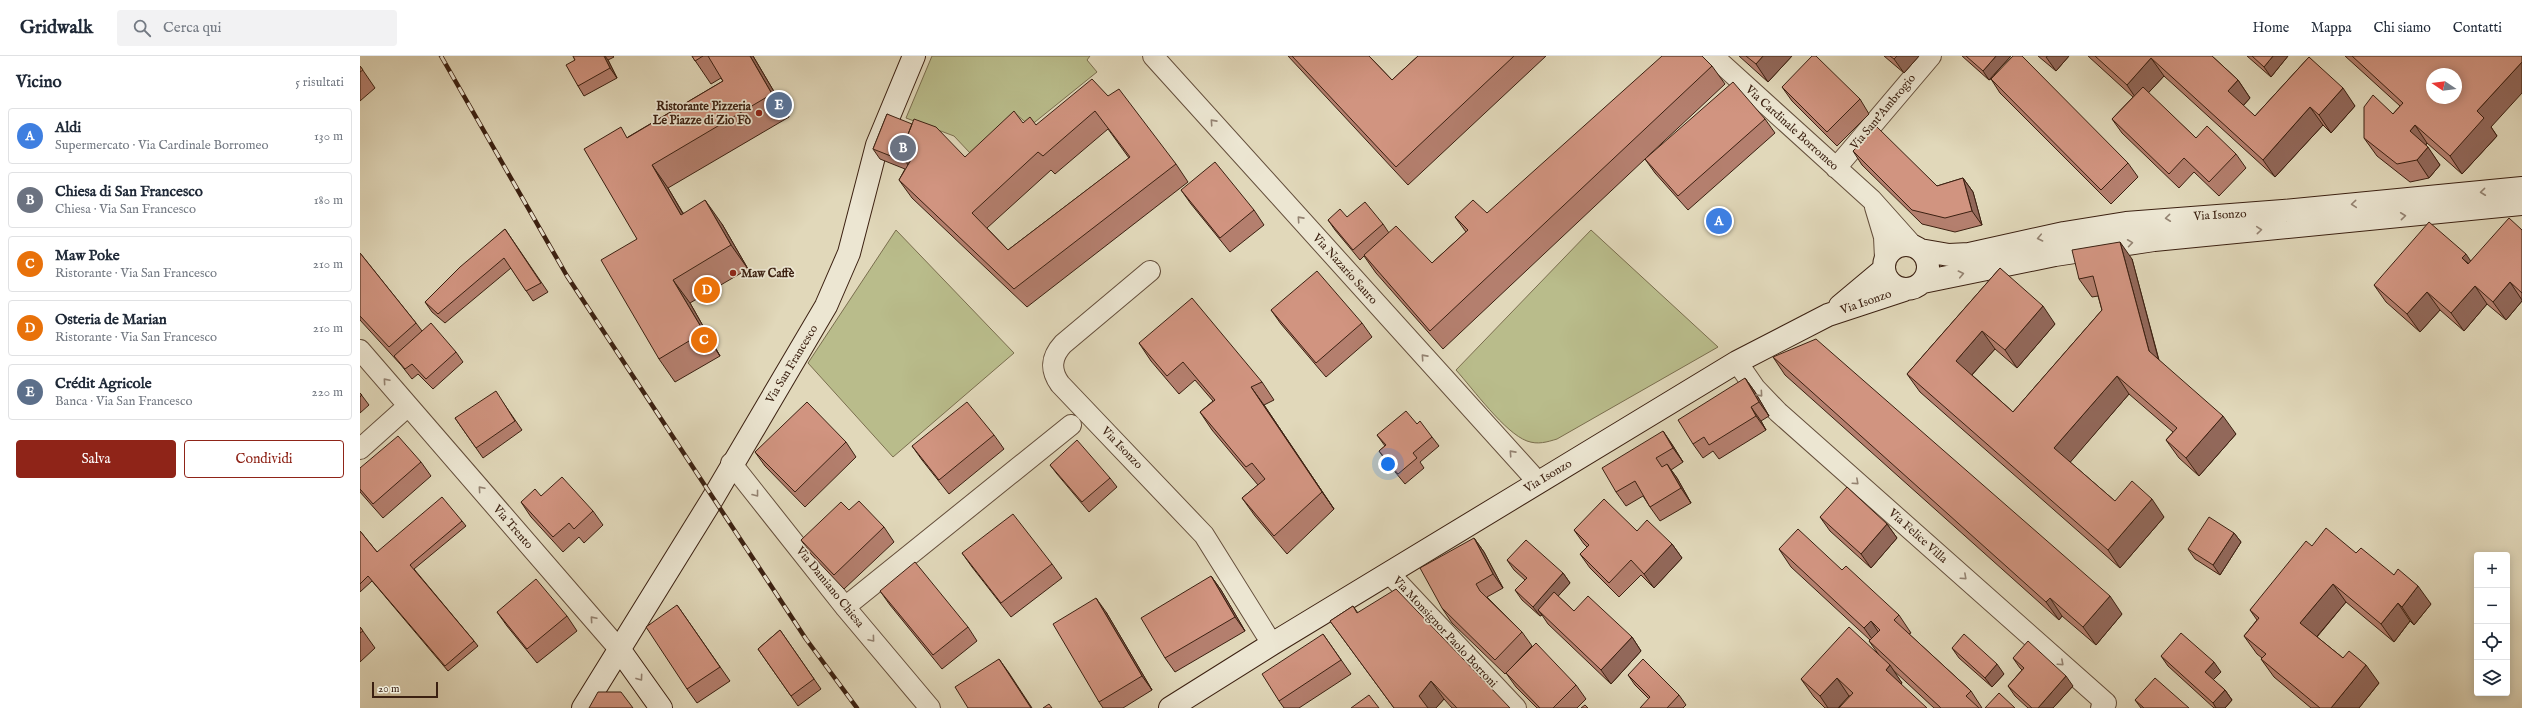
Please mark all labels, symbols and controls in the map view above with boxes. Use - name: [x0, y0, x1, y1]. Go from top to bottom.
- search box: [117, 10, 397, 46]
- text: Gridwalk: [20, 16, 93, 40]
- icon: search: [131, 17, 153, 39]
- text: Cerca qui: [163, 18, 222, 37]
- text: Home: [2253, 19, 2289, 37]
- text: Mappa: [2311, 19, 2352, 37]
- text: Chi siamo: [2374, 19, 2431, 37]
- text: Contatti: [2453, 19, 2502, 37]
- north arrow: [2426, 68, 2462, 104]
- street label: Via Sant'Ambrogio: [1846, 71, 1919, 154]
- text: Vicino: [16, 72, 62, 93]
- text: 5 risultati: [295, 74, 344, 91]
- street label: Via Cardinale Borromeo: [1741, 81, 1842, 174]
- pin: E: [766, 90, 792, 120]
- place label: Ristorante Pizzeria Le Piazze di Zio Fò: [652, 99, 752, 128]
- marker: Ristorante Pizzeria Le Piazze di Zio Fò: [754, 108, 764, 118]
- text: Aldi: [55, 118, 81, 137]
- one-way arrow: [1210, 120, 1217, 127]
- text: A: [26, 128, 34, 145]
- text: 130 m: [314, 128, 343, 145]
- pin: B: [890, 133, 916, 163]
- text: Supermercato · Via Cardinale Borromeo: [55, 137, 269, 154]
- text: Chiesa di San Francesco: [55, 182, 203, 201]
- one-way arrow: [2480, 187, 2486, 196]
- text: B: [26, 192, 34, 209]
- text: 180 m: [314, 192, 343, 209]
- one-way arrow: [2351, 200, 2357, 209]
- text: Chiesa · Via San Francesco: [55, 201, 196, 218]
- pin: A: [1706, 206, 1732, 236]
- street label: Via Isonzo: [2192, 206, 2247, 224]
- one-way arrow: [2400, 212, 2406, 221]
- one-way arrow: [2165, 214, 2171, 223]
- one-way arrow: [1297, 216, 1304, 224]
- one-way arrow: [2256, 225, 2262, 234]
- street label: Via Nazario Sauro: [1309, 230, 1381, 308]
- one-way arrow: [2037, 233, 2043, 242]
- one-way arrow: [2127, 239, 2133, 248]
- text: Maw Poke: [55, 246, 120, 265]
- text: C: [25, 256, 35, 273]
- text: 210 m: [313, 256, 343, 273]
- text: Ristorante · Via San Francesco: [55, 265, 217, 282]
- place label: Maw Caffè: [741, 266, 795, 281]
- marker: Maw Caffè: [728, 268, 738, 278]
- one-way arrow: [1958, 270, 1964, 278]
- pin: D: [694, 275, 720, 305]
- street label: Via Isonzo: [1838, 286, 1894, 318]
- text: Osteria de Marian: [55, 310, 167, 329]
- text: D: [25, 320, 35, 337]
- text: 210 m: [313, 320, 343, 337]
- street label: Via San Francesco: [762, 321, 822, 407]
- pin: C: [691, 325, 717, 355]
- text: Ristorante · Via San Francesco: [55, 329, 217, 346]
- one-way arrow: [1422, 354, 1429, 362]
- text: Crédit Agricole: [55, 374, 152, 393]
- one-way arrow: [384, 378, 391, 385]
- text: E: [25, 384, 35, 401]
- text: 220 m: [312, 384, 343, 401]
- one-way arrow: [1756, 389, 1763, 397]
- text: Banca · Via San Francesco: [55, 393, 192, 410]
- street label: Via Isonzo: [1097, 423, 1146, 473]
- button: Salva: [16, 440, 176, 478]
- button: Condividi: [184, 440, 344, 478]
- one-way arrow: [1509, 451, 1516, 458]
- your location: [1378, 454, 1398, 474]
- street label: Via Isonzo: [1521, 456, 1575, 497]
- one-way arrow: [1851, 477, 1859, 484]
- one-way arrow: [478, 487, 485, 494]
- one-way arrow: [751, 489, 758, 496]
- street label: Via Trento: [489, 501, 537, 553]
- street label: Via Felice Villa: [1885, 505, 1951, 567]
- street label: Via Damiano Chiesa: [792, 543, 868, 631]
- map controls: [2474, 552, 2510, 696]
- button: +: [2474, 552, 2510, 588]
- street label: Via Monsignor Paolo Borroni: [1389, 573, 1500, 691]
- one-way arrow: [1959, 573, 1967, 580]
- button: −: [2474, 588, 2510, 624]
- one-way arrow: [591, 617, 598, 624]
- button: locate: [2474, 624, 2510, 660]
- one-way arrow: [868, 634, 875, 642]
- one-way arrow: [2057, 659, 2064, 666]
- button: layers: [2474, 660, 2510, 696]
- one-way arrow: [635, 674, 642, 681]
- scale bar: [372, 680, 438, 699]
- text: 20 m: [378, 682, 399, 696]

